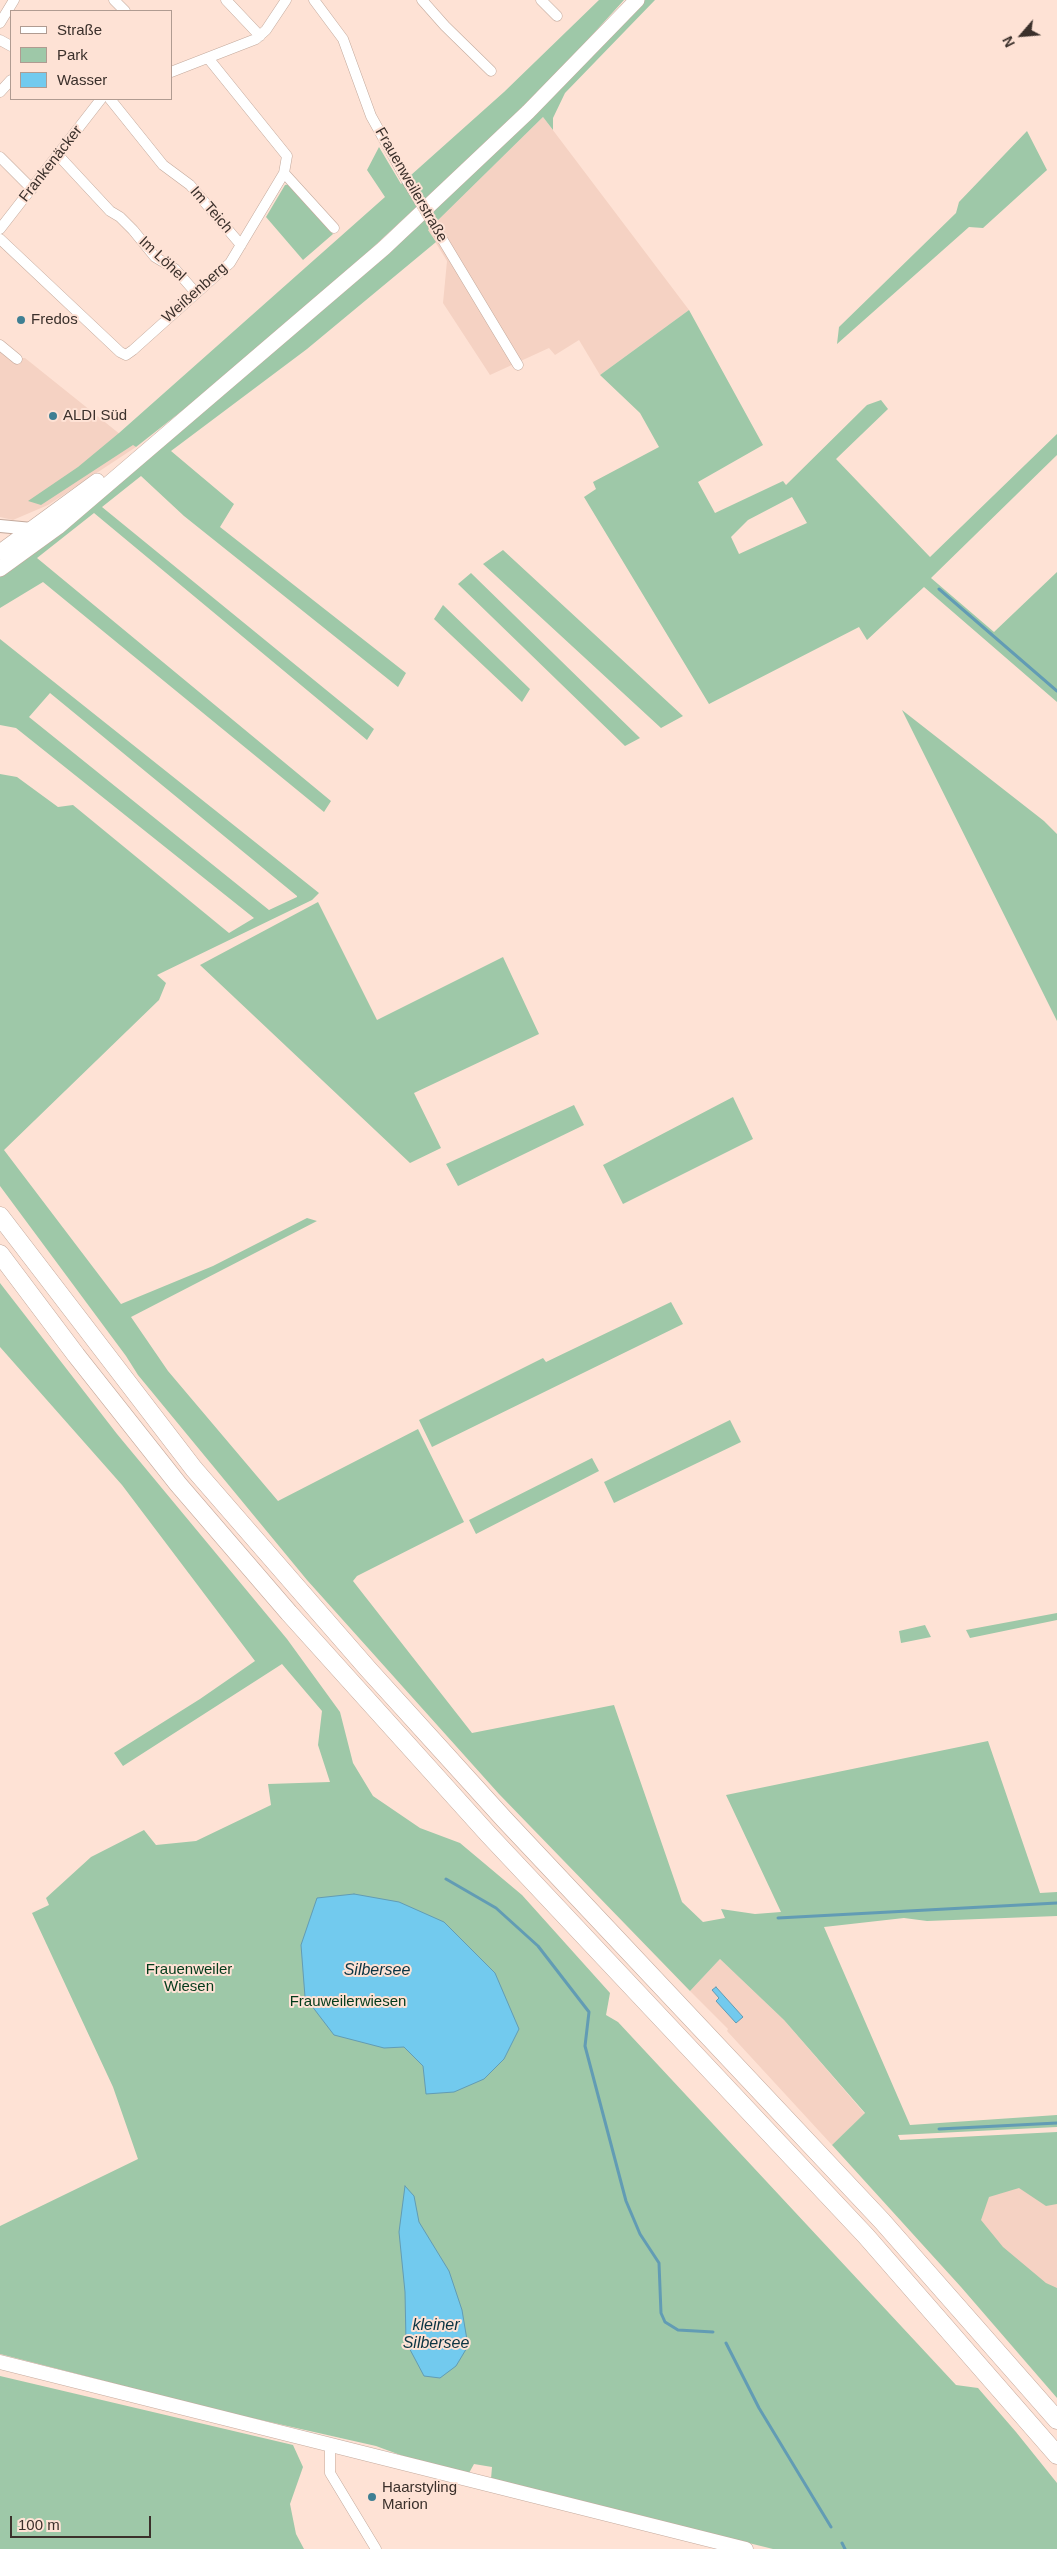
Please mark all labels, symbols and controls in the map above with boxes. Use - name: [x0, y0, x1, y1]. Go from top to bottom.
- legend: [10, 10, 172, 100]
- north arrow: [997, 10, 1047, 60]
- text: Straße: [57, 21, 102, 38]
- text: N: [999, 34, 1018, 50]
- text: Park: [57, 46, 88, 63]
- text: Wasser: [57, 71, 107, 88]
- street label: Frankenäcker: [16, 122, 86, 206]
- street label: Frauenweilerstraße: [371, 125, 451, 245]
- street label: Im Teich: [186, 183, 236, 237]
- street label: Im Löhel: [135, 233, 189, 285]
- street label: Weißenberg: [159, 259, 231, 327]
- place label: Fredos: [31, 311, 78, 329]
- marker: Fredos: [15, 314, 27, 326]
- place label: ALDI Süd: [63, 407, 127, 425]
- marker: ALDI Süd: [47, 410, 59, 422]
- park label: Frauenweiler Wiesen: [146, 1961, 232, 1996]
- water label: Silbersee: [344, 1961, 410, 1981]
- park label: Frauweilerwiesen: [290, 1993, 406, 2011]
- water label: kleiner Silbersee: [403, 2316, 469, 2354]
- place label: Haarstyling Marion: [382, 2479, 457, 2514]
- marker: Haarstyling Marion: [366, 2491, 378, 2503]
- scale bar: [12, 2506, 154, 2538]
- text: 100 m: [18, 2516, 60, 2533]

